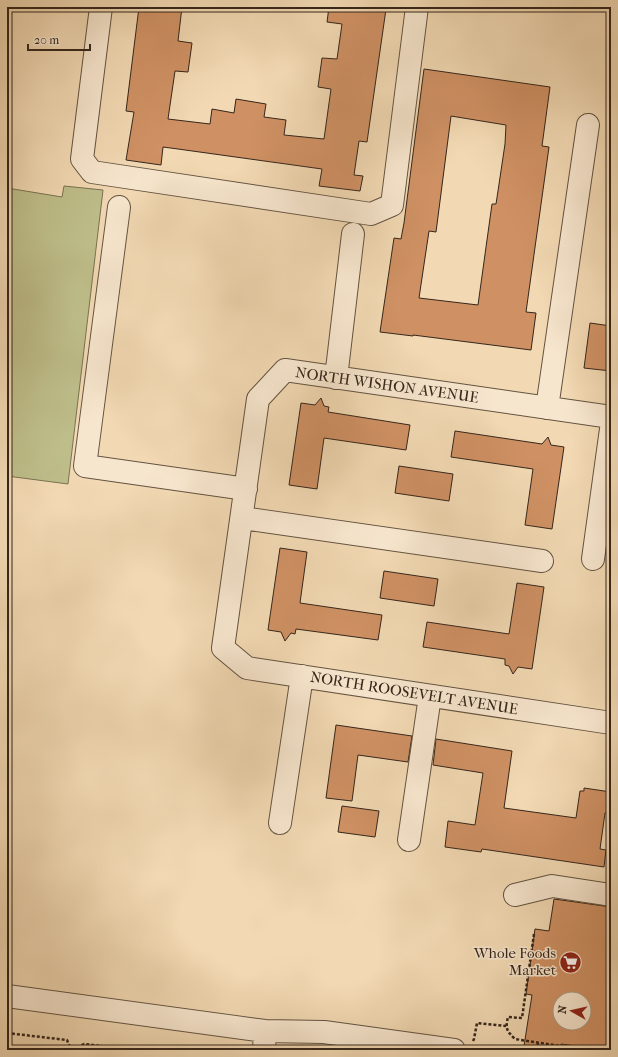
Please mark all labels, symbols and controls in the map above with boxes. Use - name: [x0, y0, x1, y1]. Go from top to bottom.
- scale bar: [28, 26, 90, 52]
- text: 20 m: [34, 33, 59, 47]
- street label: NORTH WISHON AVENUE: [294, 363, 480, 407]
- street label: NORTH ROOSEVELT AVENUE: [309, 668, 519, 718]
- place label: Whole Foods Market: [473, 944, 557, 979]
- supermarket icon: Whole Foods Market: [558, 949, 584, 975]
- north arrow: [552, 991, 592, 1031]
- text: N: [556, 1004, 570, 1015]

